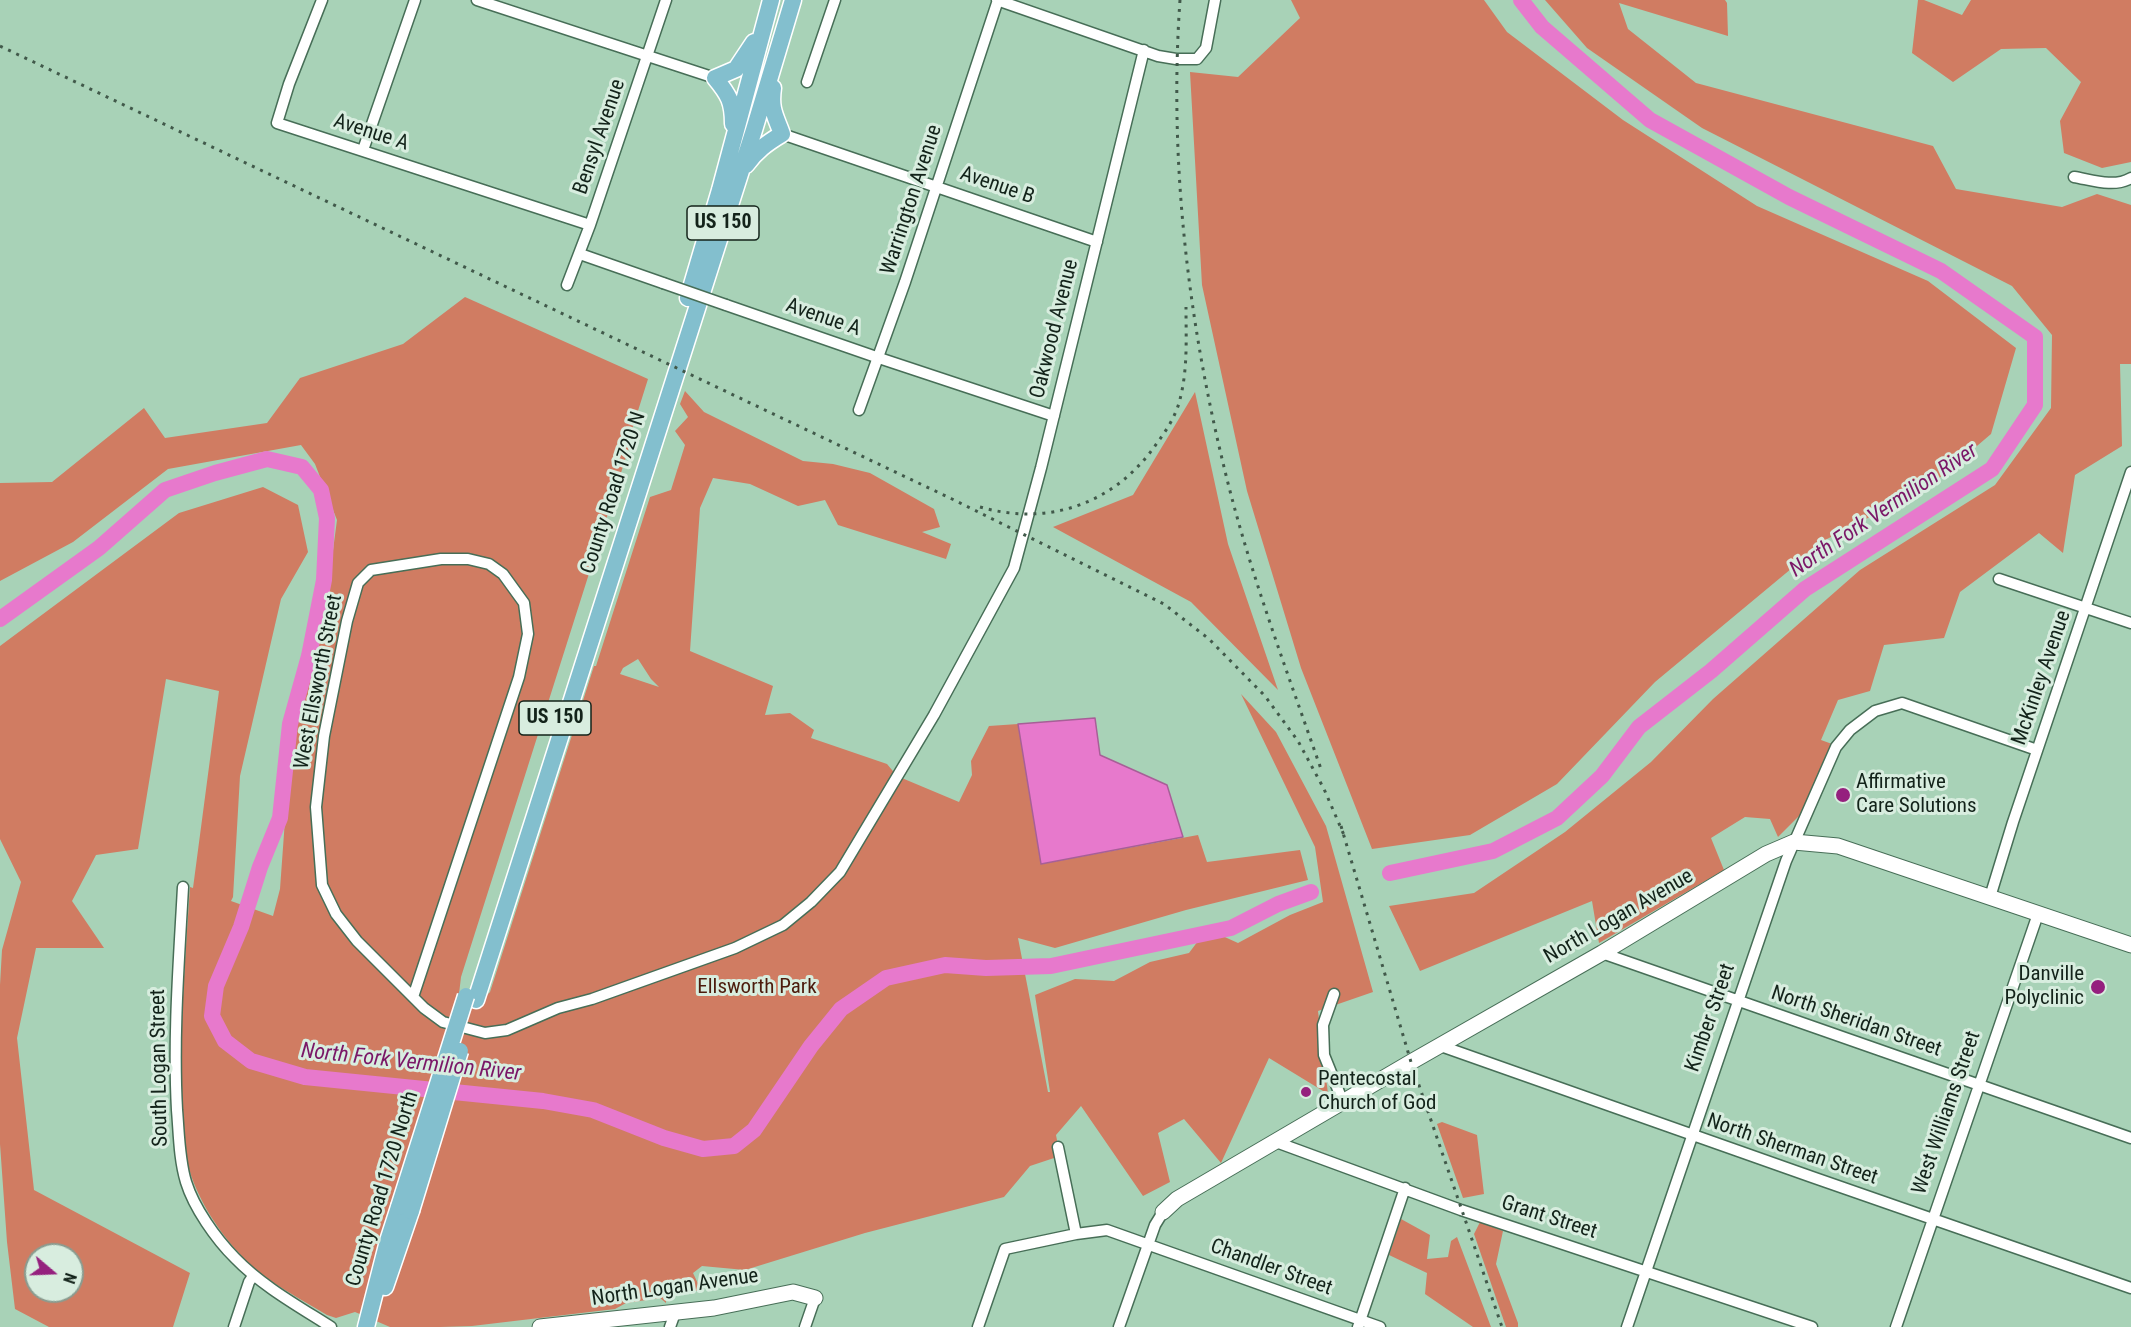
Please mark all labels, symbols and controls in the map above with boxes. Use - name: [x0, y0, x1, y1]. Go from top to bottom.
- street label: Bensyl Avenue: [569, 76, 631, 198]
- street label: Avenue A: [330, 109, 412, 157]
- street label: Warrington Avenue: [876, 122, 948, 278]
- street label: Avenue B: [957, 162, 1037, 210]
- road number: US 150: [687, 206, 759, 240]
- street label: Oakwood Avenue: [1026, 257, 1084, 401]
- street label: Avenue A: [782, 293, 864, 343]
- street label: County Road 1720 N: [576, 409, 652, 577]
- water label: North Fork Vermilion River: [1785, 438, 1983, 584]
- street label: West Ellsworth Street: [290, 593, 348, 771]
- street label: McKinley Avenue: [2007, 607, 2077, 749]
- road number: US 150: [519, 701, 591, 735]
- place label: Affirmative Care Solutions: [1856, 770, 1977, 820]
- marker: Affirmative Care Solutions: [1834, 786, 1852, 804]
- street label: North Logan Avenue: [1540, 864, 1698, 970]
- street label: Kimber Street: [1681, 961, 1741, 1075]
- place label: Danville Polyclinic: [2004, 962, 2084, 1012]
- park label: Ellsworth Park: [697, 975, 817, 1001]
- marker: Danville Polyclinic: [2089, 978, 2107, 996]
- street label: North Sheridan Street: [1768, 981, 1944, 1063]
- street label: South Logan Street: [146, 989, 174, 1147]
- street label: West Williams Street: [1907, 1028, 1987, 1198]
- water label: North Fork Vermilion River: [300, 1038, 522, 1088]
- place label: Pentecostal Church of God: [1318, 1067, 1436, 1117]
- marker: Pentecostal Church of God: [1299, 1085, 1313, 1099]
- street label: County Road 1720 North: [341, 1088, 425, 1290]
- street label: North Sherman Street: [1703, 1109, 1881, 1191]
- street label: Grant Street: [1498, 1191, 1600, 1245]
- street label: Chandler Street: [1207, 1234, 1335, 1302]
- north arrow: [24, 1243, 84, 1303]
- street label: North Logan Avenue: [590, 1264, 760, 1312]
- text: N: [59, 1271, 80, 1286]

